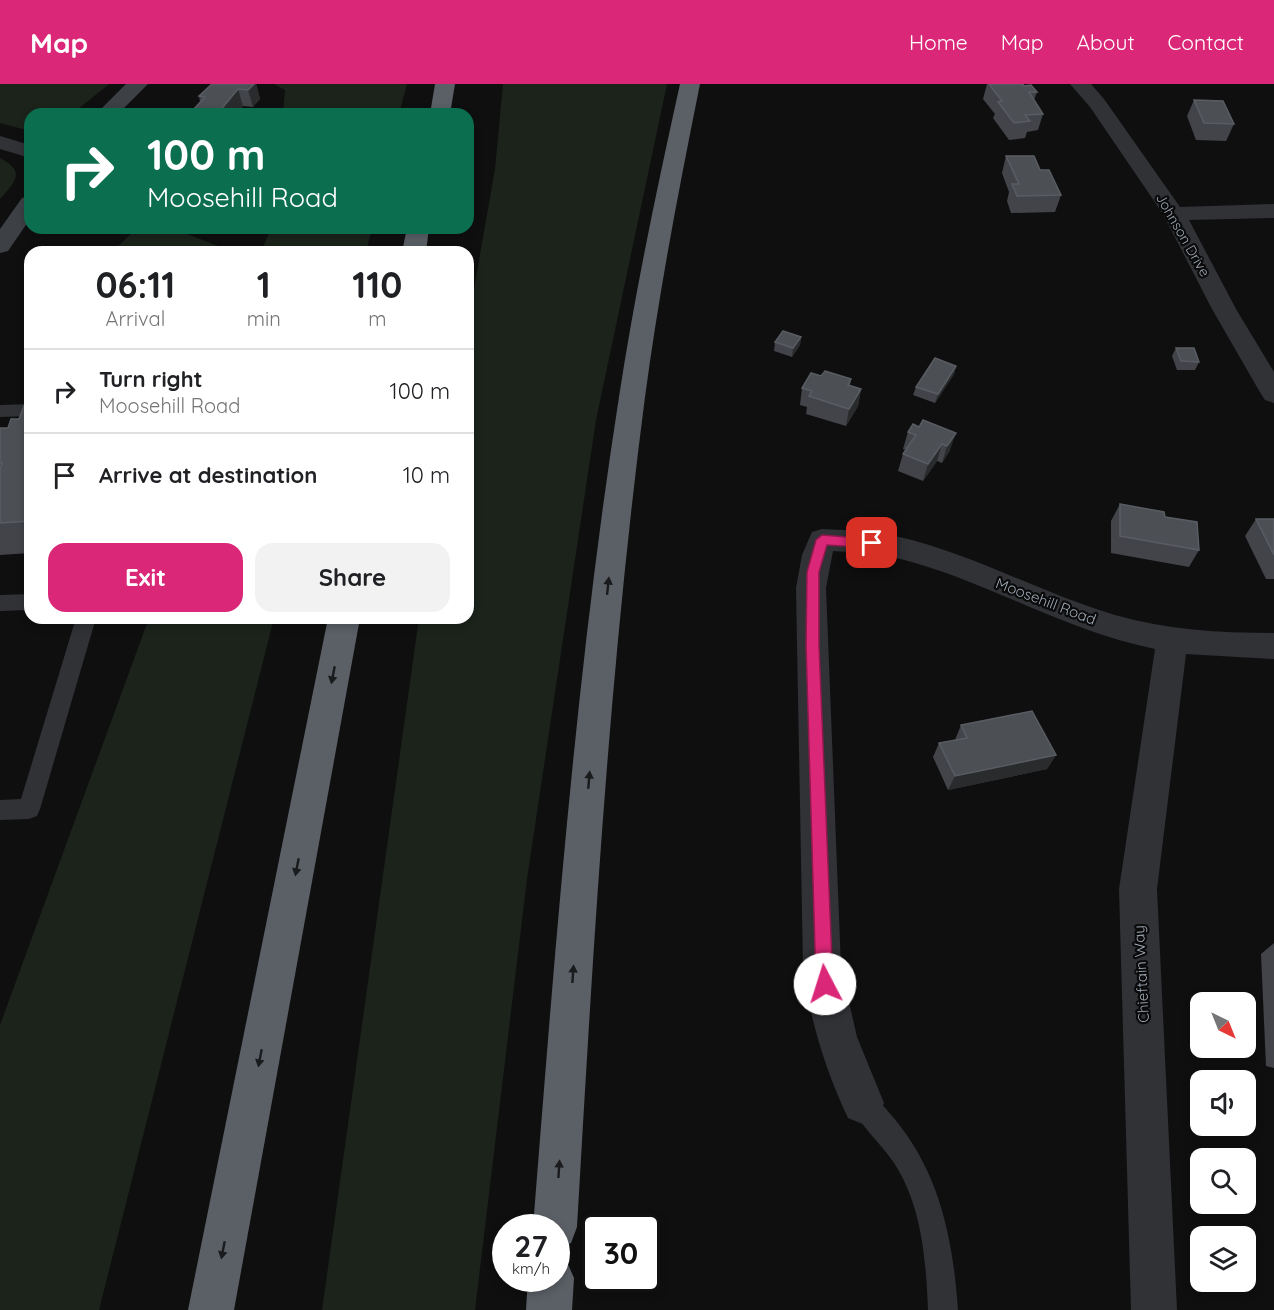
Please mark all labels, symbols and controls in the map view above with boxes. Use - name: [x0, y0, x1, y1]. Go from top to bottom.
- text: Map: [30, 25, 88, 60]
- text: Home: [909, 29, 968, 55]
- text: Map: [1001, 29, 1044, 55]
- text: About: [1077, 29, 1135, 55]
- text: Contact: [1168, 29, 1244, 55]
- text: 100 m: [147, 128, 265, 181]
- icon: right: [48, 132, 126, 210]
- text: Moosehill Road: [147, 180, 338, 214]
- street label: Johnson Drive: [1152, 190, 1214, 280]
- text: 06:11: [95, 262, 175, 307]
- text: 1: [257, 262, 271, 307]
- text: 110: [352, 262, 402, 307]
- text: Arrival: [105, 306, 165, 331]
- text: min: [247, 306, 281, 331]
- text: m: [368, 306, 387, 331]
- text: Turn right: [99, 365, 203, 393]
- icon: right: [48, 375, 81, 408]
- text: 100 m: [390, 377, 450, 405]
- text: Moosehill Road: [99, 393, 240, 418]
- icon: arrive: [48, 459, 81, 492]
- text: Arrive at destination: [99, 461, 317, 489]
- text: 10 m: [403, 461, 450, 489]
- pin: [846, 517, 897, 568]
- icon: arrive: [855, 526, 888, 559]
- button: Exit: [48, 543, 243, 612]
- button: Share: [255, 543, 450, 612]
- street label: Moosehill Road: [993, 573, 1099, 629]
- one-way arrow: [603, 576, 613, 595]
- one-way arrow: [328, 666, 337, 685]
- one-way arrow: [584, 770, 593, 789]
- one-way arrow: [292, 858, 301, 877]
- street label: Chieftain Way: [1129, 925, 1153, 1023]
- position arrow: [793, 952, 857, 1016]
- one-way arrow: [568, 965, 578, 984]
- north arrow: [1190, 992, 1256, 1058]
- map controls: [1190, 992, 1256, 1292]
- one-way arrow: [255, 1049, 264, 1068]
- button: sound: [1190, 1070, 1256, 1136]
- button: search: [1190, 1148, 1256, 1214]
- one-way arrow: [554, 1159, 564, 1178]
- speed limit sign: 30: [582, 1214, 660, 1292]
- button: layers: [1190, 1226, 1256, 1292]
- text: 27: [514, 1227, 548, 1265]
- one-way arrow: [218, 1241, 227, 1260]
- text: km/h: [512, 1259, 550, 1278]

